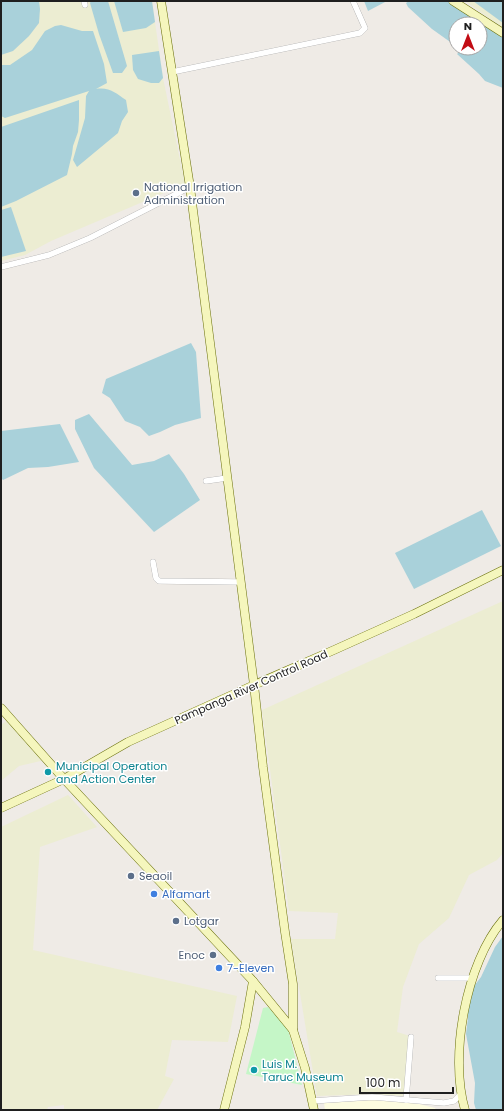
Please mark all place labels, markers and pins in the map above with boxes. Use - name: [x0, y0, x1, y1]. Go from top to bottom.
- place label: National Irrigation Administration: [144, 179, 242, 208]
- marker: National Irrigation Administration: [131, 188, 141, 198]
- place label: Municipal Operation and Action Center: [56, 758, 167, 787]
- marker: Municipal Operation and Action Center: [43, 767, 53, 777]
- place label: Seaoil: [139, 868, 172, 884]
- marker: Seaoil: [126, 871, 136, 881]
- place label: Alfamart: [162, 886, 210, 902]
- marker: Alfamart: [149, 889, 159, 899]
- place label: Lotgar: [184, 913, 219, 929]
- marker: Lotgar: [171, 916, 181, 926]
- place label: Enoc: [179, 947, 205, 963]
- marker: Enoc: [208, 950, 218, 960]
- place label: 7-Eleven: [227, 960, 274, 976]
- marker: 7-Eleven: [214, 963, 224, 973]
- place label: Luis M. Taruc Museum: [262, 1056, 344, 1085]
- marker: Luis M. Taruc Museum: [249, 1065, 259, 1075]

